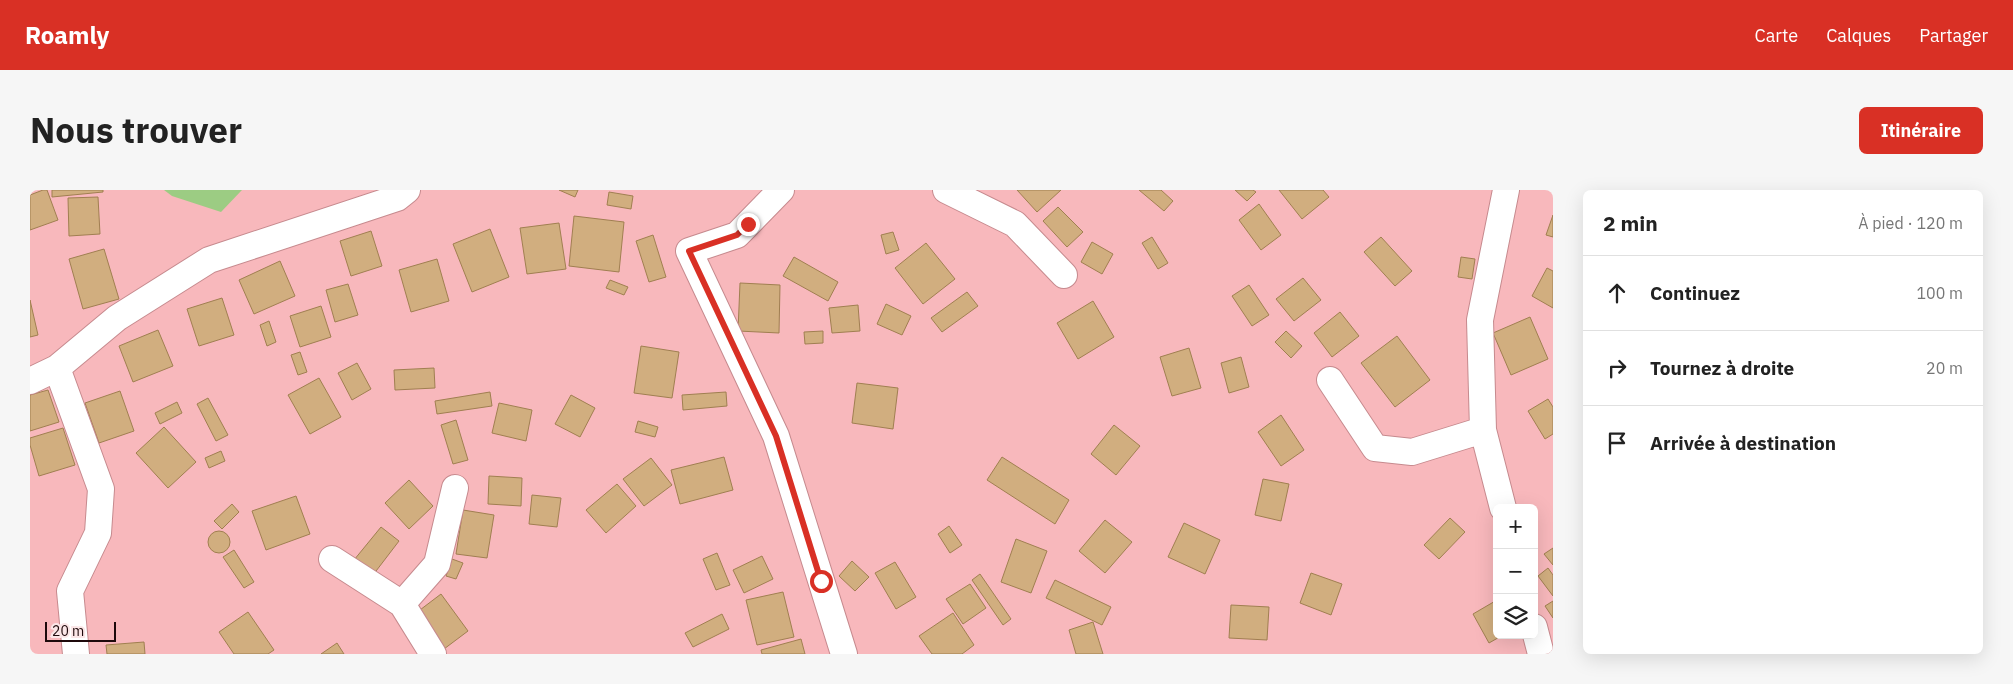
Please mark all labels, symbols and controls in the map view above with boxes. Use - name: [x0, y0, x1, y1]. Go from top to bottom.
- text: Roamly: [25, 19, 109, 51]
- text: Carte: [1755, 24, 1798, 47]
- text: Calques: [1826, 24, 1891, 47]
- text: Partager: [1919, 24, 1988, 47]
- text: Nous trouver: [30, 107, 242, 153]
- button: Itinéraire: [1859, 107, 1983, 154]
- text: 2 min: [1603, 209, 1658, 237]
- route end: [737, 213, 760, 236]
- text: À pied · 120 m: [1858, 213, 1963, 233]
- icon: ahead: [1603, 279, 1631, 307]
- text: Continuez: [1650, 281, 1740, 305]
- text: 100 m: [1916, 283, 1963, 303]
- icon: right: [1603, 354, 1631, 382]
- text: Tournez à droite: [1650, 356, 1794, 380]
- text: 20 m: [1926, 358, 1963, 378]
- icon: arrive: [1603, 429, 1631, 457]
- text: Arrivée à destination: [1650, 431, 1836, 455]
- map controls: [1493, 504, 1538, 639]
- button: +: [1493, 504, 1538, 549]
- button: −: [1493, 549, 1538, 594]
- route start: [810, 570, 833, 593]
- button: layers: [1493, 594, 1538, 639]
- scale bar: [45, 619, 116, 642]
- text: 20 m: [52, 622, 84, 640]

